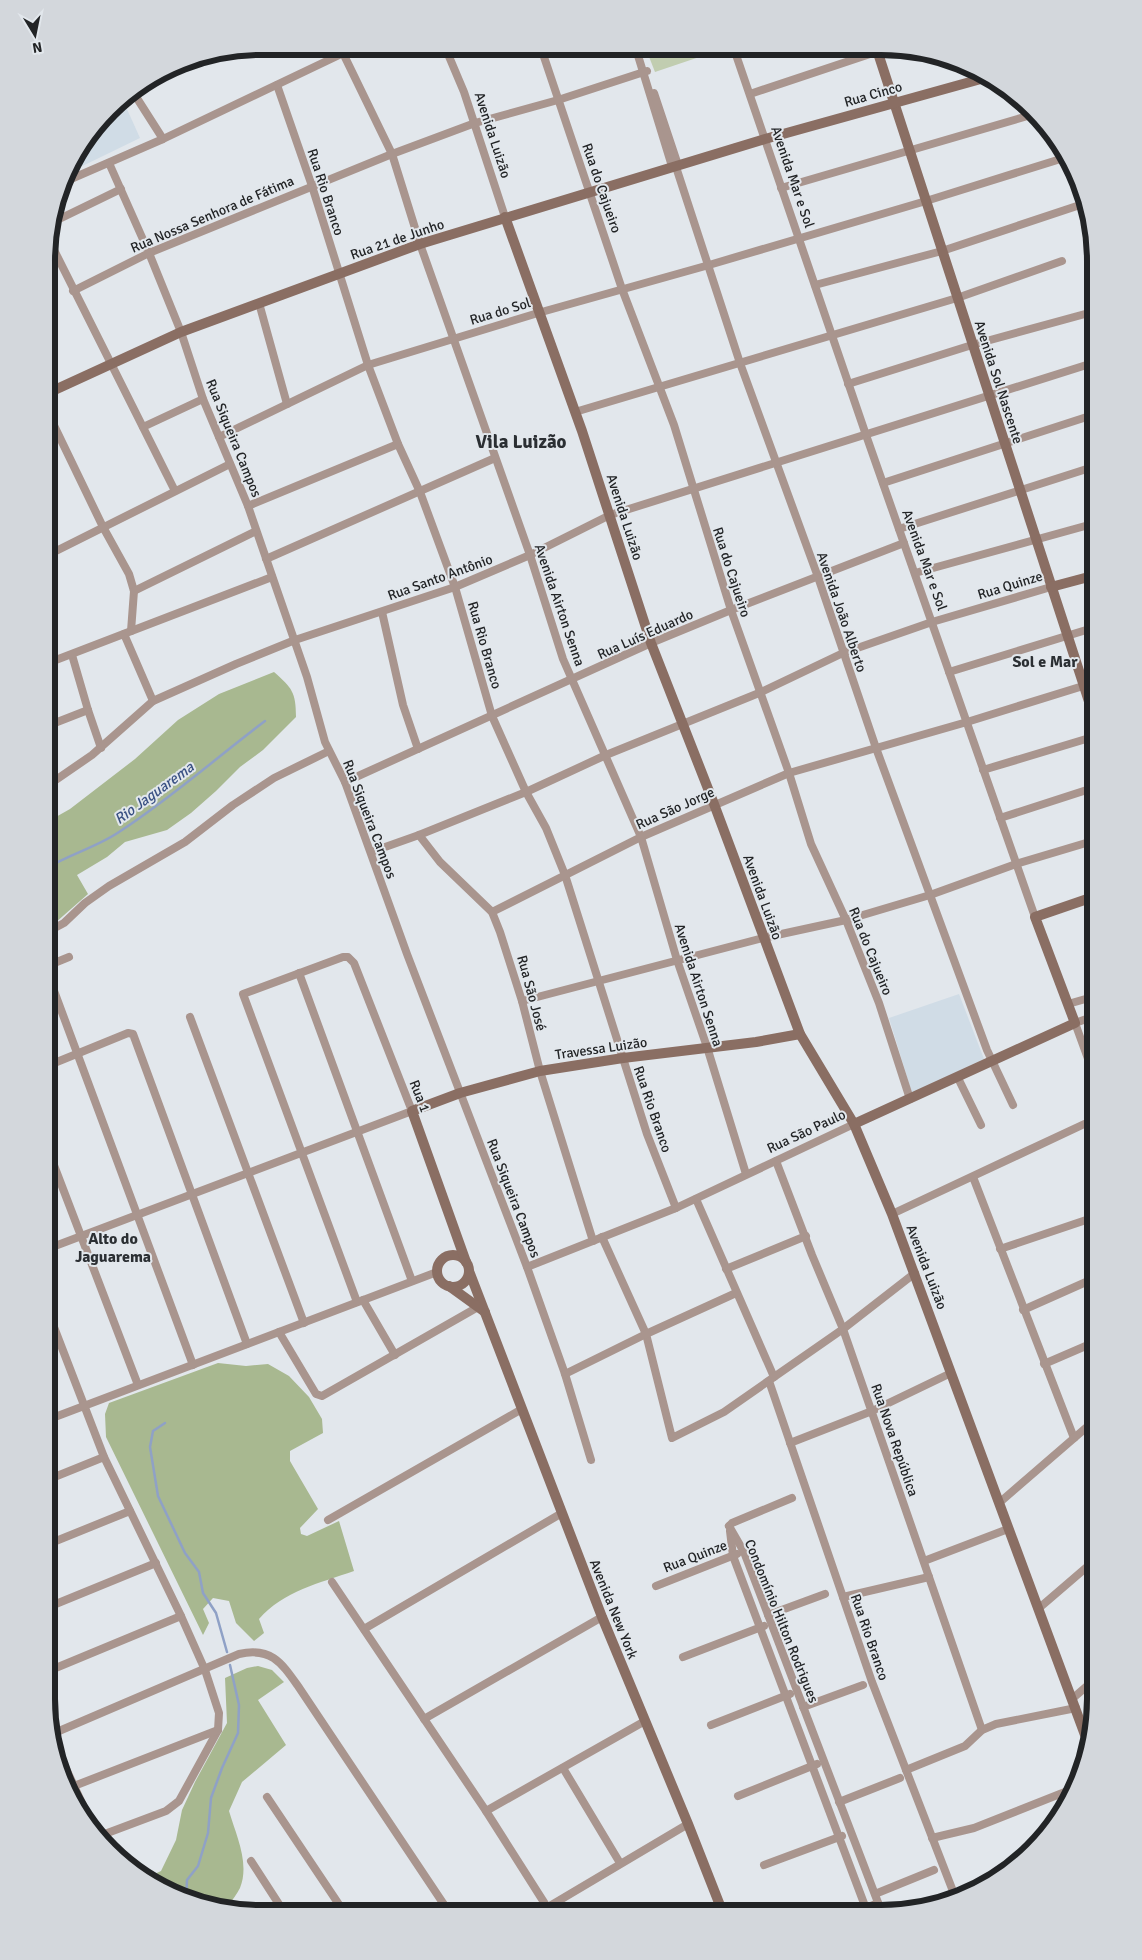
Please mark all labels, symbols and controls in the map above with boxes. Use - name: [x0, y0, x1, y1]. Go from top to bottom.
- north arrow: [10, 10, 60, 60]
- text: N: [31, 38, 43, 57]
- street label: Rua Cinco: [842, 78, 904, 111]
- street label: Avenida Luizão: [471, 90, 514, 180]
- street label: Avenida Mar e Sol: [767, 124, 818, 230]
- street label: Rua do Cajueiro: [578, 141, 625, 235]
- street label: Rua Rio Branco: [303, 147, 348, 238]
- street label: Rua Nossa Senhora de Fátima: [128, 172, 297, 257]
- street label: Rua 21 de Junho: [348, 215, 446, 263]
- street label: Rua do Sol: [468, 294, 533, 329]
- street label: Avenida Sol Nascente: [971, 318, 1026, 446]
- street label: Rua Siqueira Campos: [202, 377, 265, 500]
- district label: Vila Luizão: [475, 430, 567, 454]
- street label: Avenida Luizão: [603, 472, 646, 562]
- street label: Avenida Mar e Sol: [898, 507, 951, 613]
- street label: Rua do Cajueiro: [709, 525, 754, 619]
- street label: Avenida Airton Senna: [531, 542, 588, 669]
- street label: Avenida João Alberto: [813, 550, 870, 674]
- street label: Rua Santo Antônio: [385, 551, 495, 604]
- street label: Rua Quinze: [976, 568, 1045, 603]
- street label: Rua Rio Branco: [464, 599, 505, 691]
- street label: Rua Luís Eduardo: [595, 606, 696, 663]
- district label: Sol e Mar: [1012, 652, 1078, 672]
- street label: Rua Siqueira Campos: [339, 757, 400, 881]
- water label: Rio Jaguarema: [111, 758, 198, 828]
- street label: Rua São Jorge: [633, 784, 717, 833]
- street label: Avenida Luizão: [739, 852, 786, 942]
- street label: Rua do Cajueiro: [845, 905, 896, 998]
- street label: Avenida Airton Senna: [671, 922, 726, 1049]
- street label: Rua São José: [513, 953, 550, 1033]
- street label: Travessa Luizão: [554, 1034, 648, 1063]
- street label: Rua Rio Branco: [630, 1064, 675, 1155]
- street label: Rua 1: [406, 1077, 433, 1115]
- street label: Rua São Paulo: [764, 1106, 848, 1157]
- street label: Rua Siqueira Campos: [483, 1136, 544, 1260]
- street label: Avenida Luizão: [903, 1222, 951, 1312]
- district label: Alto do Jaguarema: [75, 1229, 151, 1267]
- street label: Rua Nova República: [867, 1381, 922, 1499]
- street label: Rua Quinze: [661, 1536, 730, 1576]
- street label: Condomínio Hilton Rodrigues: [741, 1537, 822, 1705]
- street label: Avenida New York: [586, 1557, 641, 1661]
- street label: Rua Rio Branco: [847, 1592, 892, 1683]

